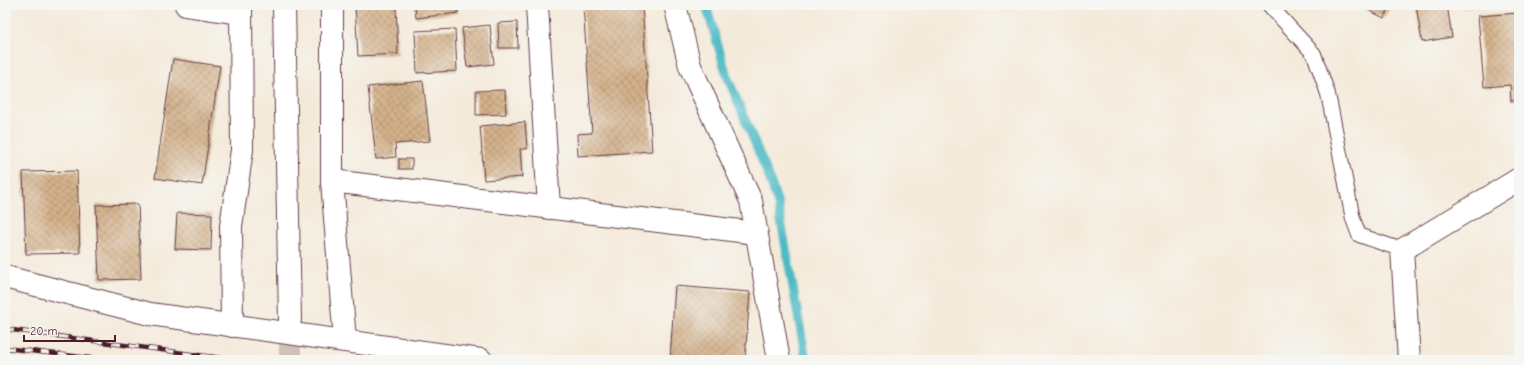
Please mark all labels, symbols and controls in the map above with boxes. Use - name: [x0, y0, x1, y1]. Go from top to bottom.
- scale bar: [24, 317, 115, 343]
- text: 20 m: [30, 324, 58, 338]

